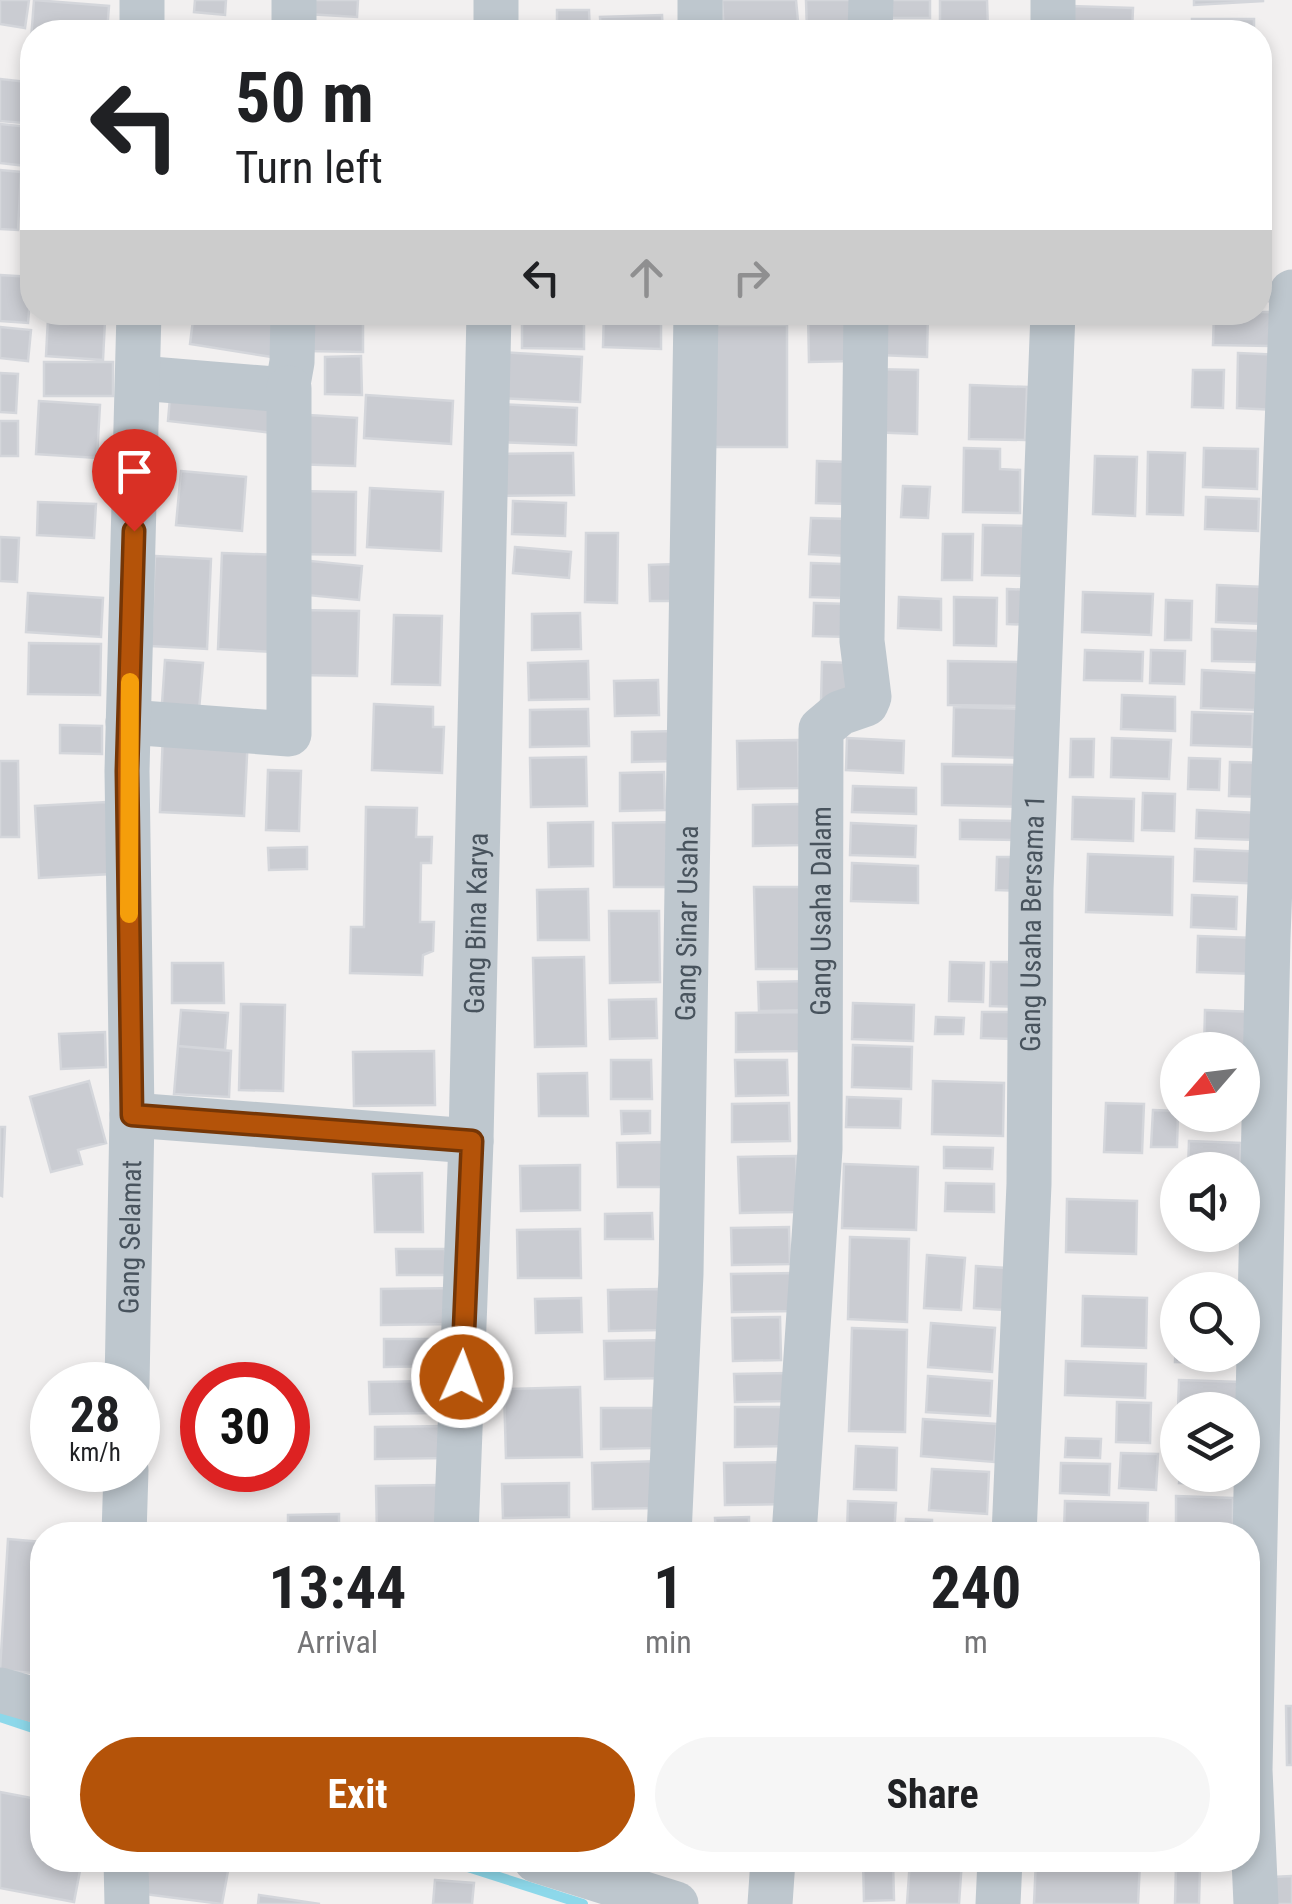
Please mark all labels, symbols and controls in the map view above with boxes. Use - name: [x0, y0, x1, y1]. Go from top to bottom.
- text: 50 m: [235, 57, 374, 139]
- icon: left: [70, 60, 200, 190]
- text: Turn left: [235, 141, 383, 194]
- icon: left: [514, 250, 569, 305]
- icon: ahead: [619, 250, 674, 305]
- icon: right: [724, 250, 779, 305]
- pin: [92, 429, 177, 532]
- icon: arrive: [107, 444, 162, 499]
- street label: Gang Usaha Bersama 1: [1014, 794, 1052, 1052]
- street label: Gang Usaha Dalam: [804, 806, 838, 1016]
- street label: Gang Sinar Usaha: [669, 825, 705, 1021]
- street label: Gang Bina Karya: [458, 832, 495, 1014]
- north arrow: [1160, 1032, 1260, 1132]
- map controls: [1160, 1032, 1260, 1492]
- button: sound: [1160, 1152, 1260, 1252]
- street label: Gang Selamat: [112, 1160, 148, 1314]
- button: search: [1160, 1272, 1260, 1372]
- position arrow: [410, 1325, 514, 1429]
- speed limit sign: 30: [180, 1362, 310, 1492]
- text: 28: [70, 1386, 120, 1444]
- button: layers: [1160, 1392, 1260, 1492]
- text: km/h: [69, 1438, 121, 1467]
- text: 13:44: [269, 1552, 406, 1623]
- text: 1: [653, 1552, 684, 1623]
- text: 240: [930, 1552, 1021, 1623]
- text: Arrival: [297, 1623, 378, 1661]
- text: min: [645, 1623, 692, 1661]
- text: m: [964, 1623, 988, 1661]
- button: Exit: [80, 1737, 635, 1852]
- button: Share: [655, 1737, 1210, 1852]

